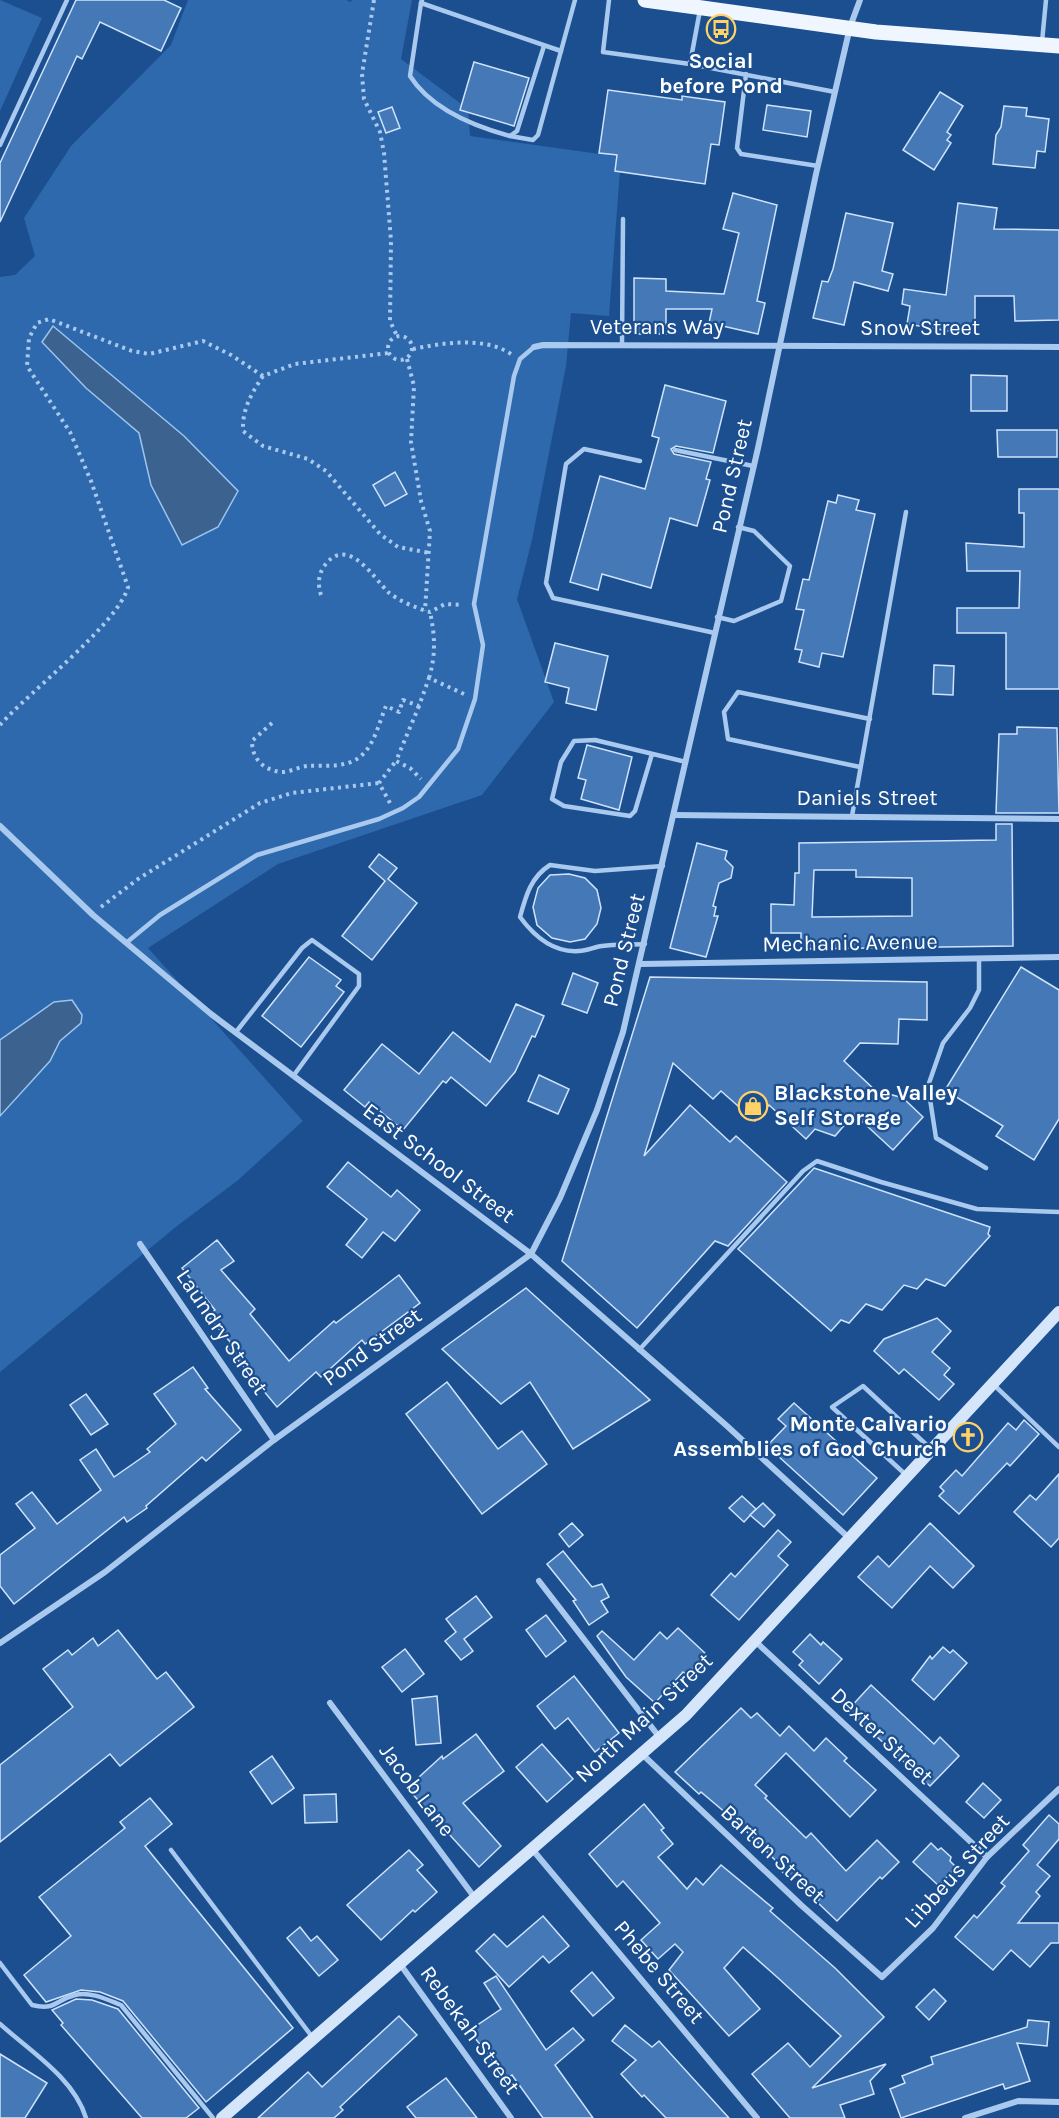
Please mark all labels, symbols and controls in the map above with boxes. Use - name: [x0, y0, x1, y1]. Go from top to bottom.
- bus stop icon: Social before Pond: [705, 13, 737, 45]
- place label: Social before Pond: [659, 48, 783, 99]
- street label: Veterans Way: [590, 314, 724, 340]
- street label: Snow Street: [860, 315, 980, 341]
- street label: Pond Street: [706, 416, 758, 536]
- street label: Daniels Street: [796, 785, 938, 811]
- street label: Pond Street: [597, 891, 651, 1009]
- street label: Mechanic Avenue: [762, 928, 938, 958]
- place label: Blackstone Valley Self Storage: [774, 1080, 958, 1131]
- shop icon: Blackstone Valley Self Storage: [737, 1090, 769, 1122]
- street label: East School Street: [358, 1097, 520, 1229]
- street label: Laundry Street: [170, 1264, 274, 1400]
- street label: Pond Street: [317, 1302, 427, 1392]
- place label: Monte Calvario Assemblies of God Church: [673, 1411, 947, 1462]
- church icon: Monte Calvario Assemblies of God Church: [952, 1421, 984, 1453]
- street label: North Main Street: [570, 1648, 718, 1788]
- street label: Dexter Street: [826, 1682, 938, 1790]
- street label: Jacob Lane: [374, 1738, 460, 1842]
- street label: Barton Street: [716, 1799, 830, 1909]
- street label: Libbeus Street: [899, 1809, 1015, 1933]
- street label: Phebe Street: [608, 1915, 710, 2029]
- street label: Rebekah Street: [415, 1961, 525, 2099]

